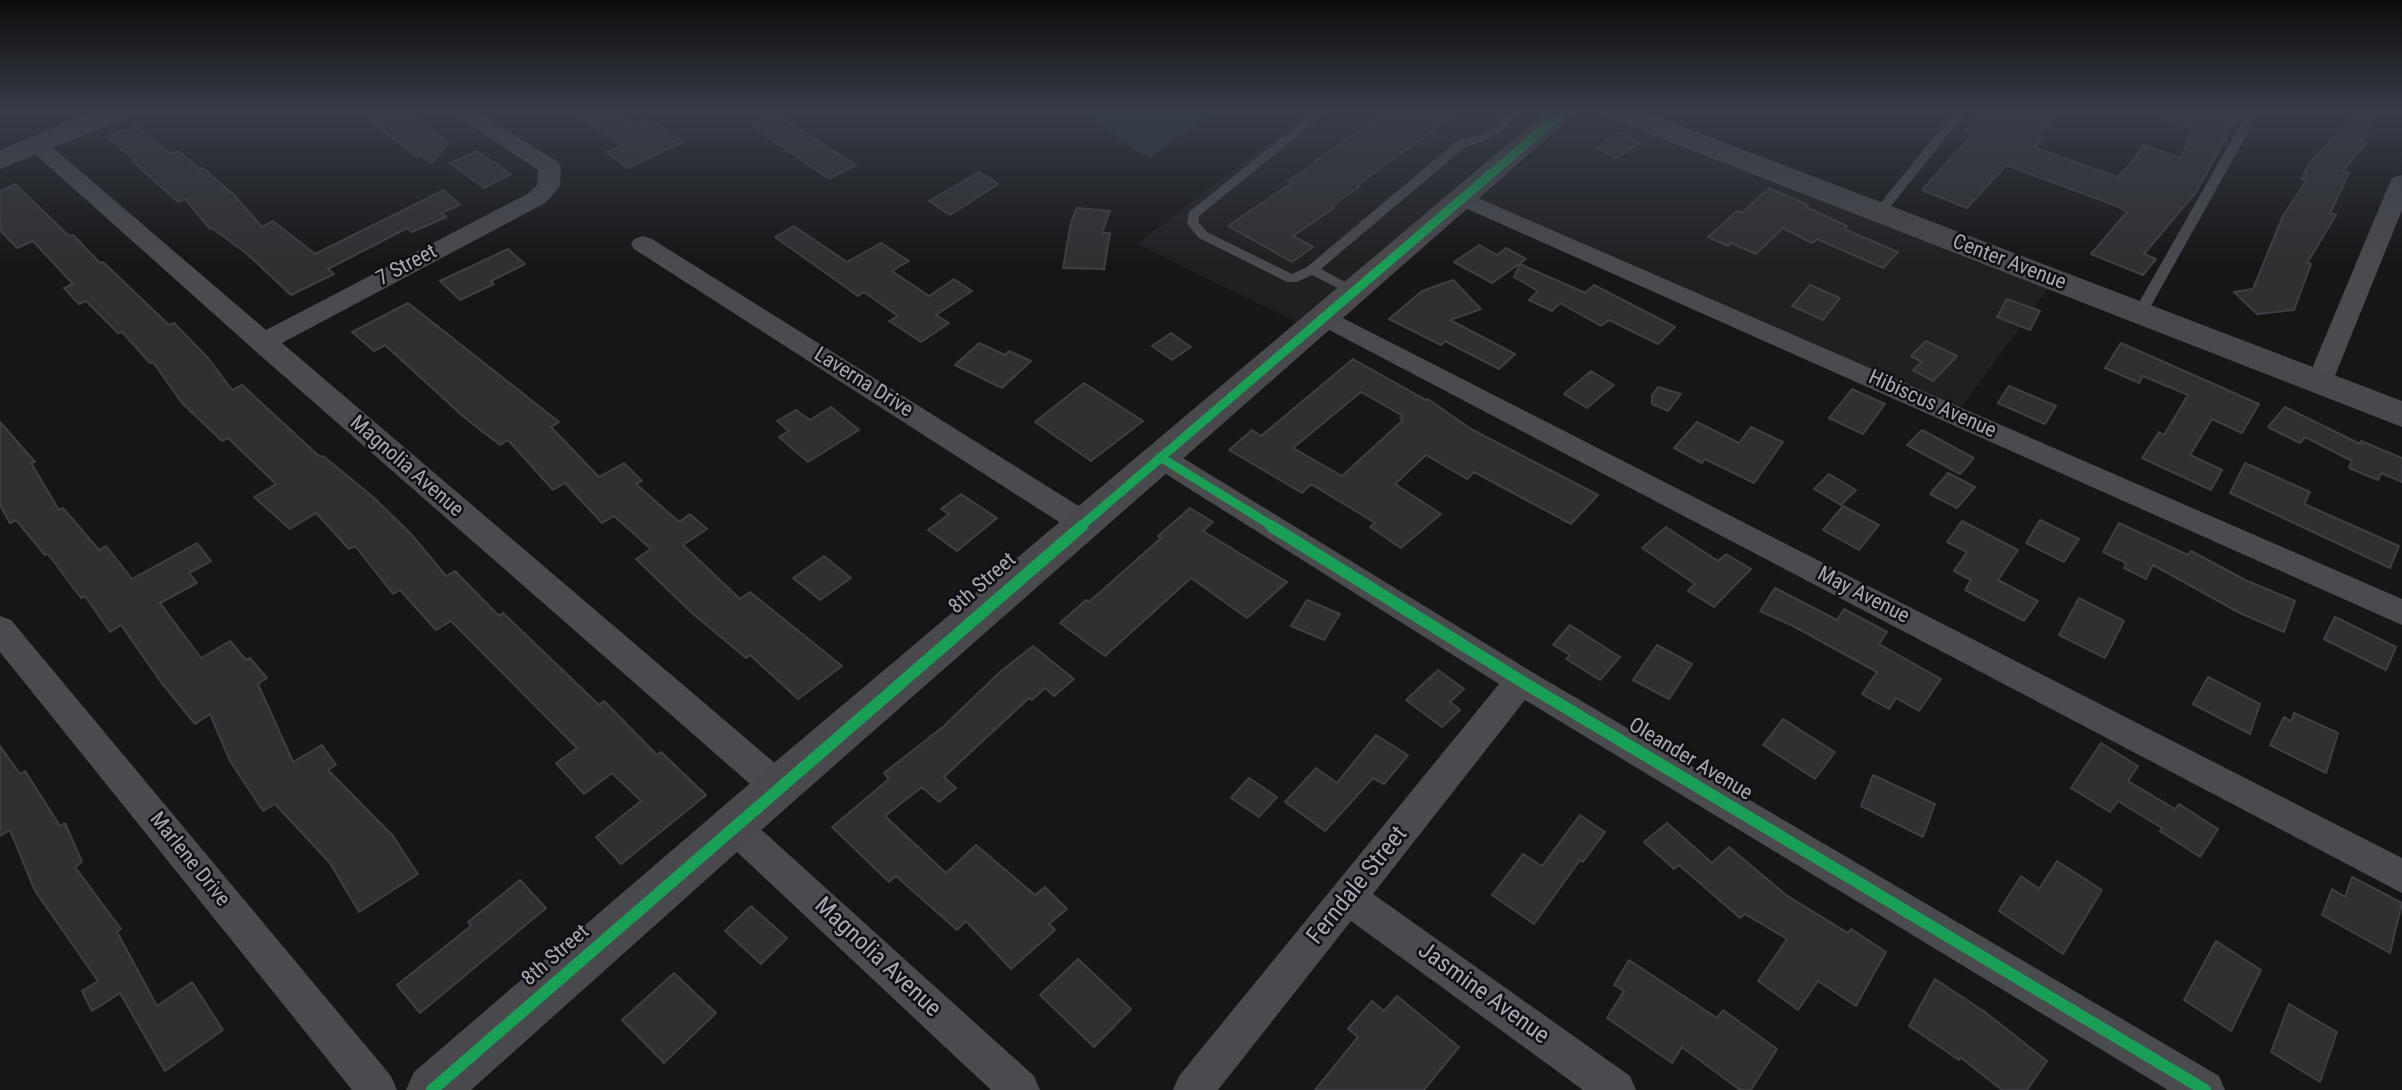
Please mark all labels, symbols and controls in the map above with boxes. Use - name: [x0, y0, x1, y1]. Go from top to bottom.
- street label: Center Avenue: [1949, 230, 2069, 296]
- street label: 7 Street: [373, 240, 441, 292]
- street label: Laverna Drive: [809, 343, 917, 423]
- street label: Hibiscus Avenue: [1864, 366, 2000, 444]
- street label: Magnolia Avenue: [344, 411, 468, 523]
- street label: 8th Street: [944, 548, 1022, 620]
- street label: May Avenue: [1813, 562, 1913, 630]
- street label: Oleander Avenue: [1624, 713, 1756, 807]
- street label: Marlene Drive: [143, 808, 235, 912]
- street label: Ferndale Street: [1302, 821, 1414, 951]
- street label: Magnolia Avenue: [808, 892, 946, 1024]
- street label: 8th Street: [517, 920, 595, 992]
- street label: Jasmine Avenue: [1412, 937, 1554, 1051]

